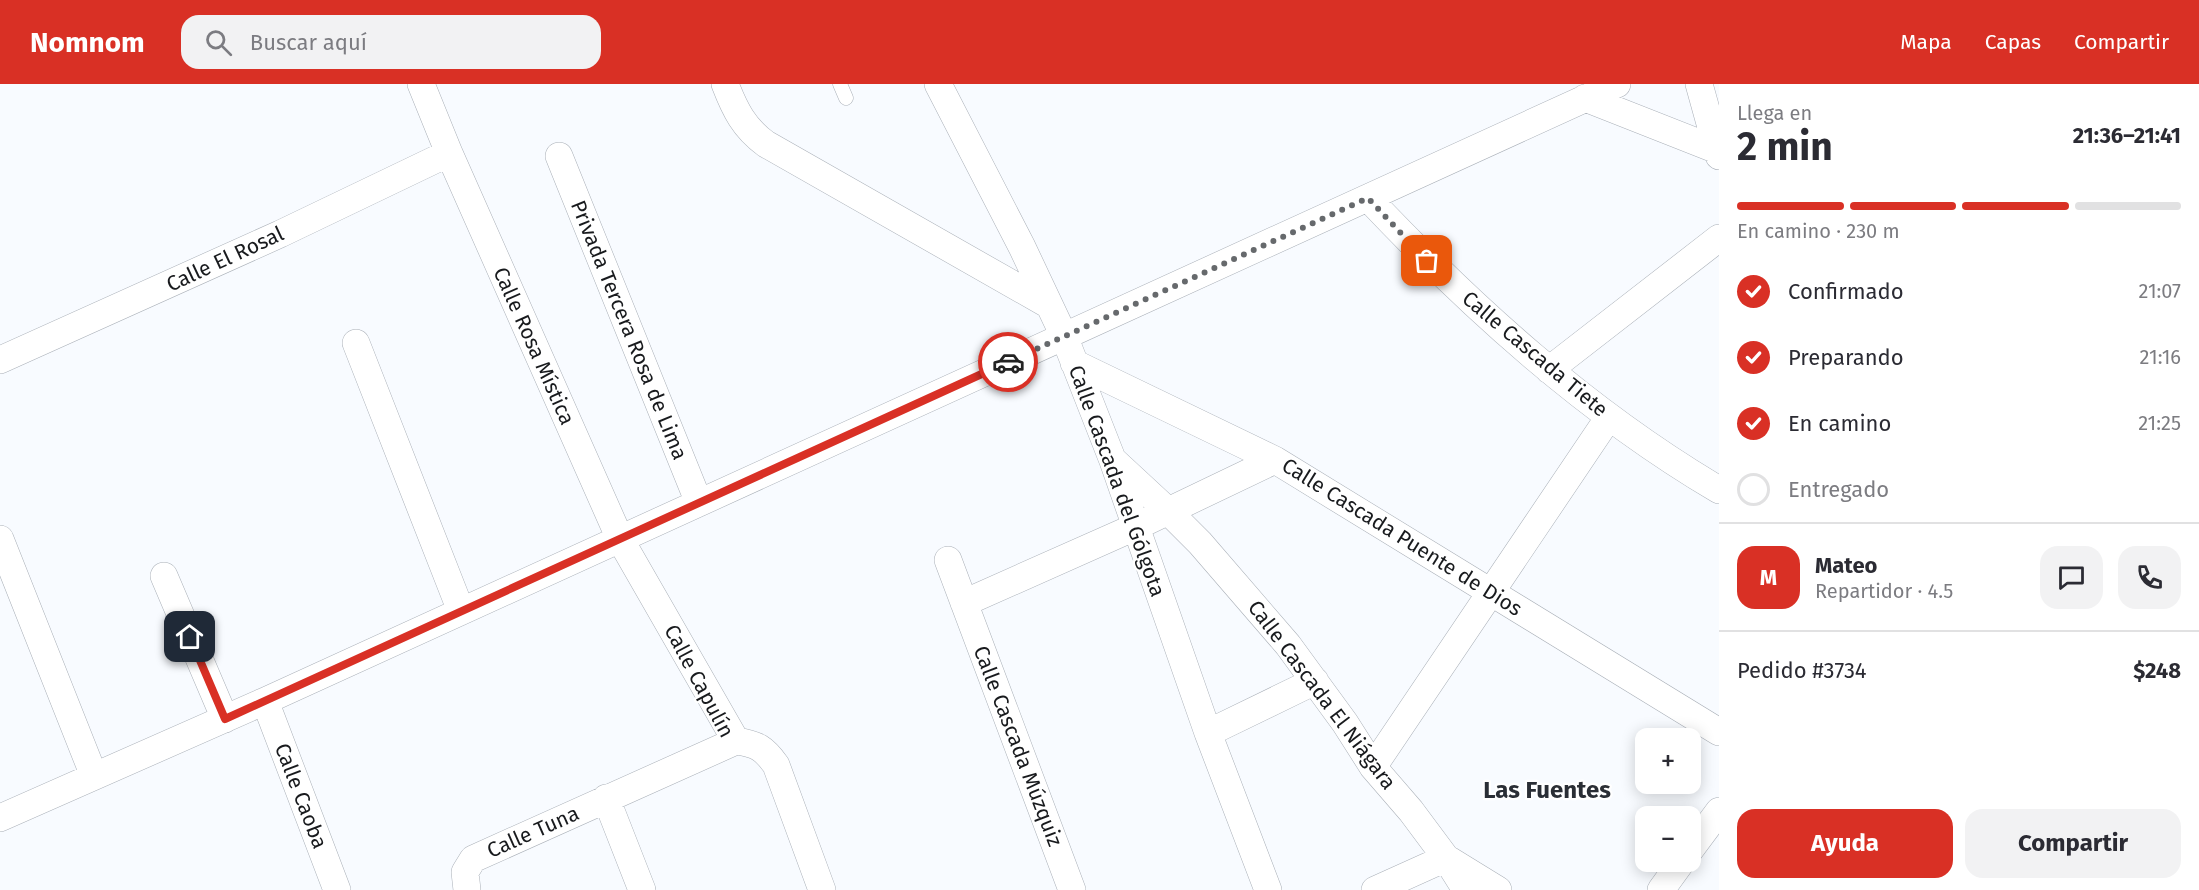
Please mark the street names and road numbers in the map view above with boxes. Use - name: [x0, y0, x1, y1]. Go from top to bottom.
- street label: Privada Tercera Rosa de Lima: [565, 197, 693, 463]
- street label: Calle El Rosal: [162, 221, 288, 297]
- street label: Calle Rosa Mística: [488, 263, 580, 429]
- street label: Calle Cascada Tiete: [1457, 285, 1613, 423]
- street label: Calle Cascada del Gólgota: [1063, 362, 1171, 600]
- street label: Calle Cascada Puente de Dios: [1277, 452, 1527, 622]
- street label: Calle Cascada El Niágara: [1242, 595, 1402, 795]
- street label: Calle Capulín: [658, 620, 740, 742]
- street label: Calle Cascada Múzquiz: [968, 642, 1068, 850]
- street label: Calle Caoba: [269, 740, 333, 852]
- street label: Calle Tuna: [483, 800, 583, 864]

